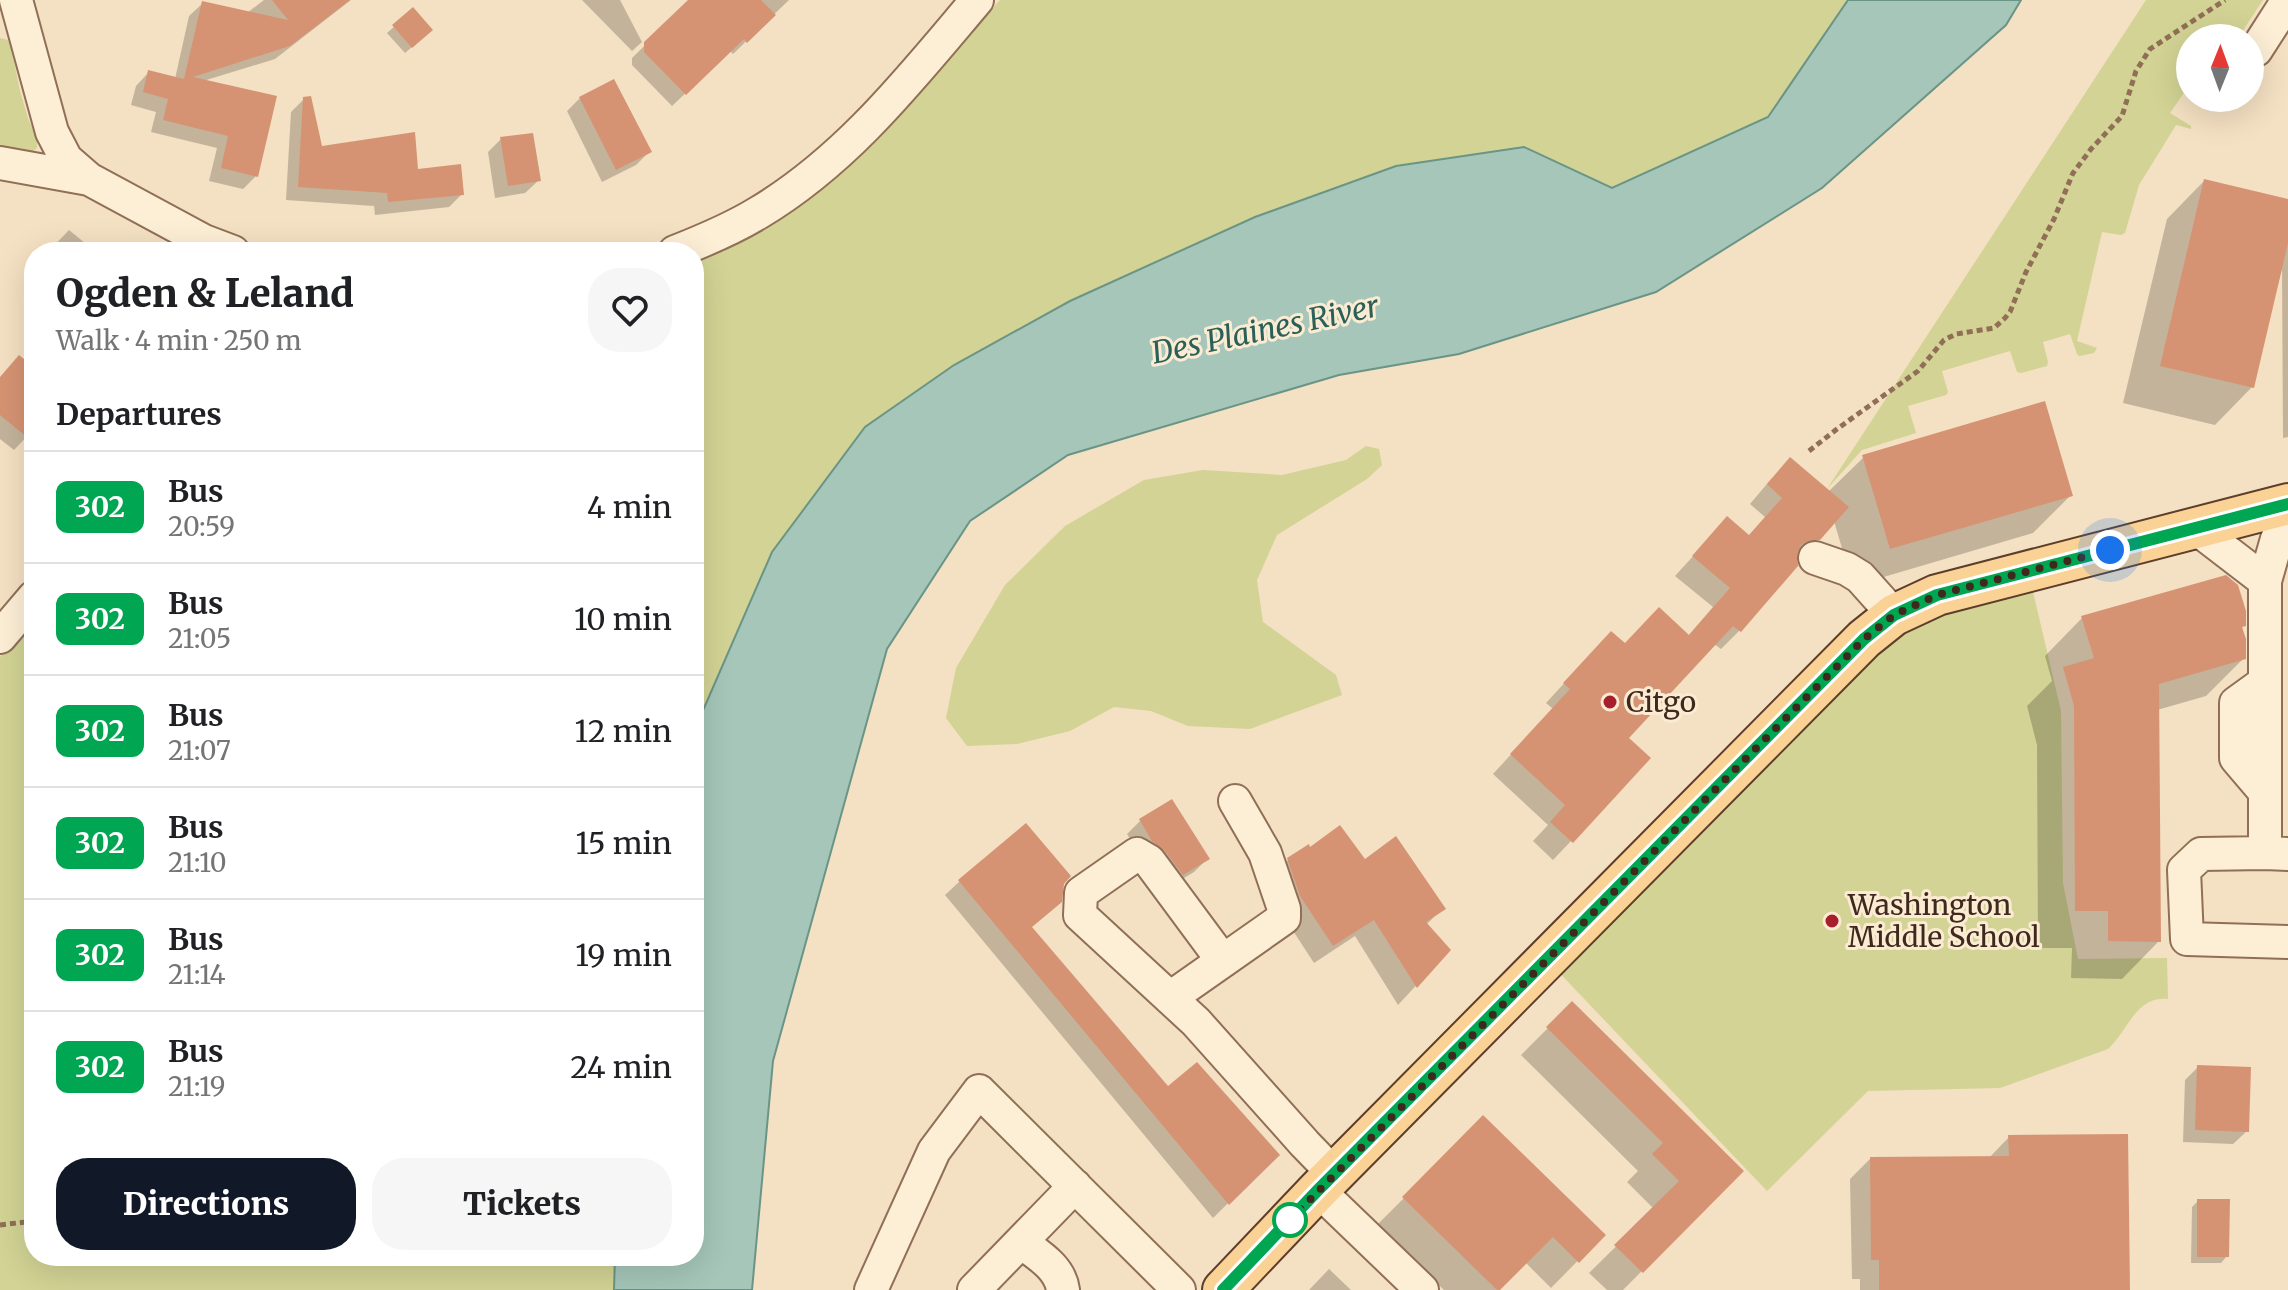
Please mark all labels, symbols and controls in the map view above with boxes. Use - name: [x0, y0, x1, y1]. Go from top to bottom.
- north arrow: [2176, 24, 2264, 112]
- map controls: [2176, 24, 2264, 112]
- button: heart: [588, 268, 672, 352]
- text: Ogden & Leland: [56, 270, 354, 317]
- water label: Des Plaines River: [1147, 286, 1383, 372]
- text: Walk · 4 min · 250 m: [56, 324, 302, 357]
- text: Departures: [56, 395, 222, 433]
- text: Bus: [168, 472, 224, 510]
- text: 4 min: [587, 488, 672, 526]
- text: 302: [75, 489, 125, 525]
- text: 20:59: [168, 510, 235, 543]
- your location: [2090, 530, 2130, 570]
- text: Bus: [168, 584, 224, 622]
- text: 10 min: [574, 600, 672, 638]
- text: 302: [75, 601, 125, 637]
- text: 21:05: [168, 622, 231, 655]
- place label: Citgo: [1626, 684, 1696, 720]
- marker: Citgo: [1601, 693, 1619, 711]
- text: Bus: [168, 696, 224, 734]
- text: 12 min: [575, 712, 672, 750]
- text: 302: [75, 713, 125, 749]
- text: 21:07: [168, 734, 231, 767]
- text: Bus: [168, 808, 224, 846]
- text: 15 min: [575, 824, 672, 862]
- text: 302: [75, 825, 125, 861]
- text: 21:10: [168, 846, 227, 879]
- place label: Washington Middle School: [1847, 887, 2040, 955]
- marker: Washington Middle School: [1823, 912, 1841, 930]
- text: Bus: [168, 920, 224, 958]
- text: 19 min: [575, 936, 672, 974]
- text: 302: [75, 937, 125, 973]
- text: 21:14: [168, 958, 225, 991]
- text: Bus: [168, 1032, 224, 1070]
- text: 24 min: [570, 1048, 672, 1086]
- text: 302: [75, 1049, 125, 1085]
- text: 21:19: [168, 1070, 225, 1103]
- button: Directions: [56, 1158, 356, 1250]
- button: Tickets: [372, 1158, 672, 1250]
- unlabelled marker: [1273, 1203, 1307, 1237]

